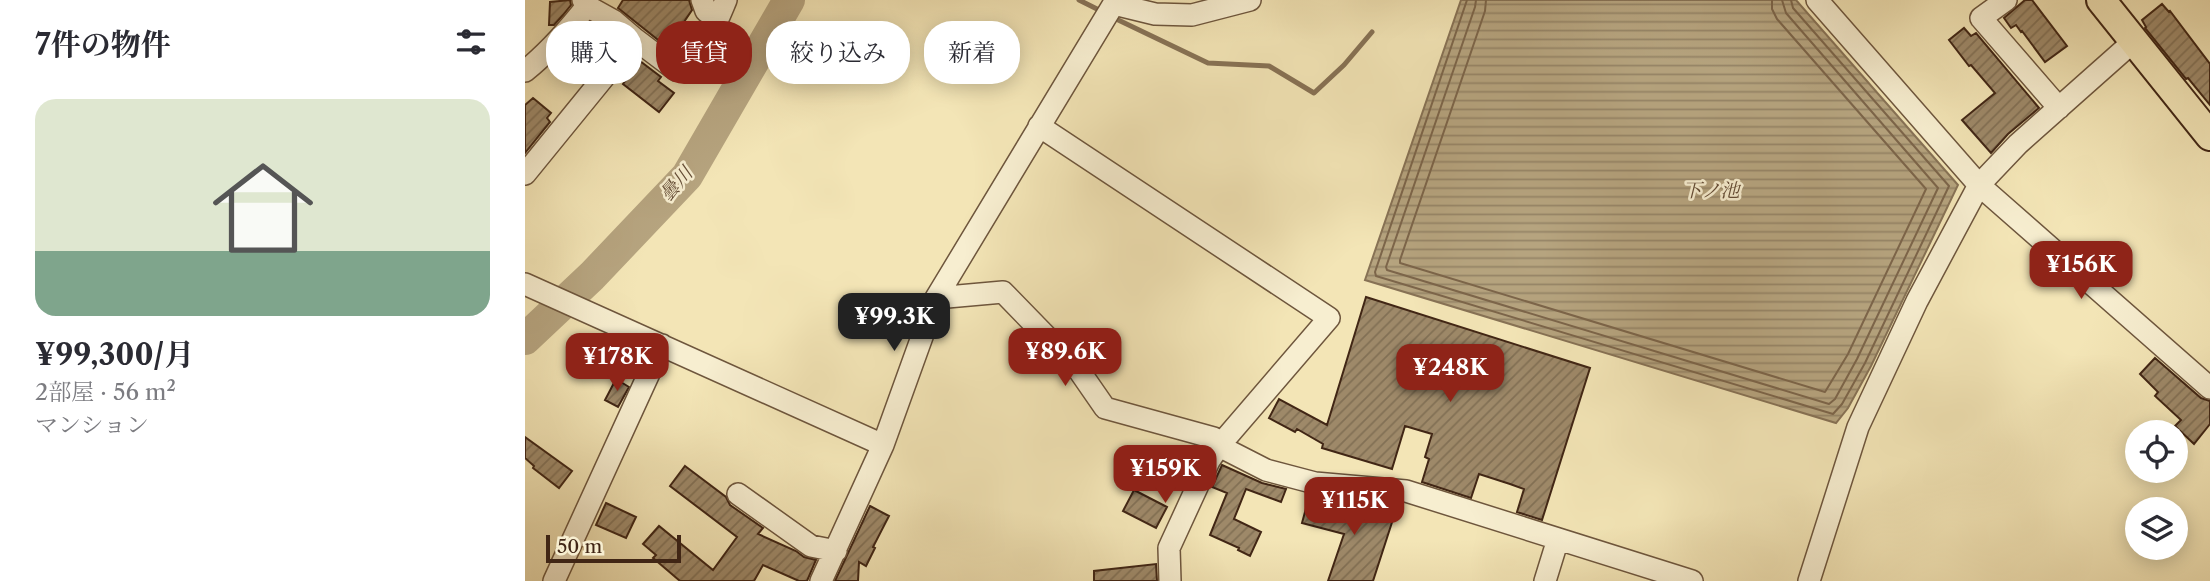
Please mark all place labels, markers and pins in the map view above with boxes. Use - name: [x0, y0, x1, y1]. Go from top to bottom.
- pin: ¥156K: [2032, 242, 2130, 301]
- pin: ¥99.3K: [837, 294, 951, 353]
- pin: ¥89.6K: [1008, 328, 1122, 388]
- pin: ¥178K: [568, 334, 666, 393]
- pin: ¥248K: [1401, 344, 1499, 404]
- pin: ¥159K: [1116, 446, 1214, 505]
- pin: ¥115K: [1305, 477, 1403, 537]

